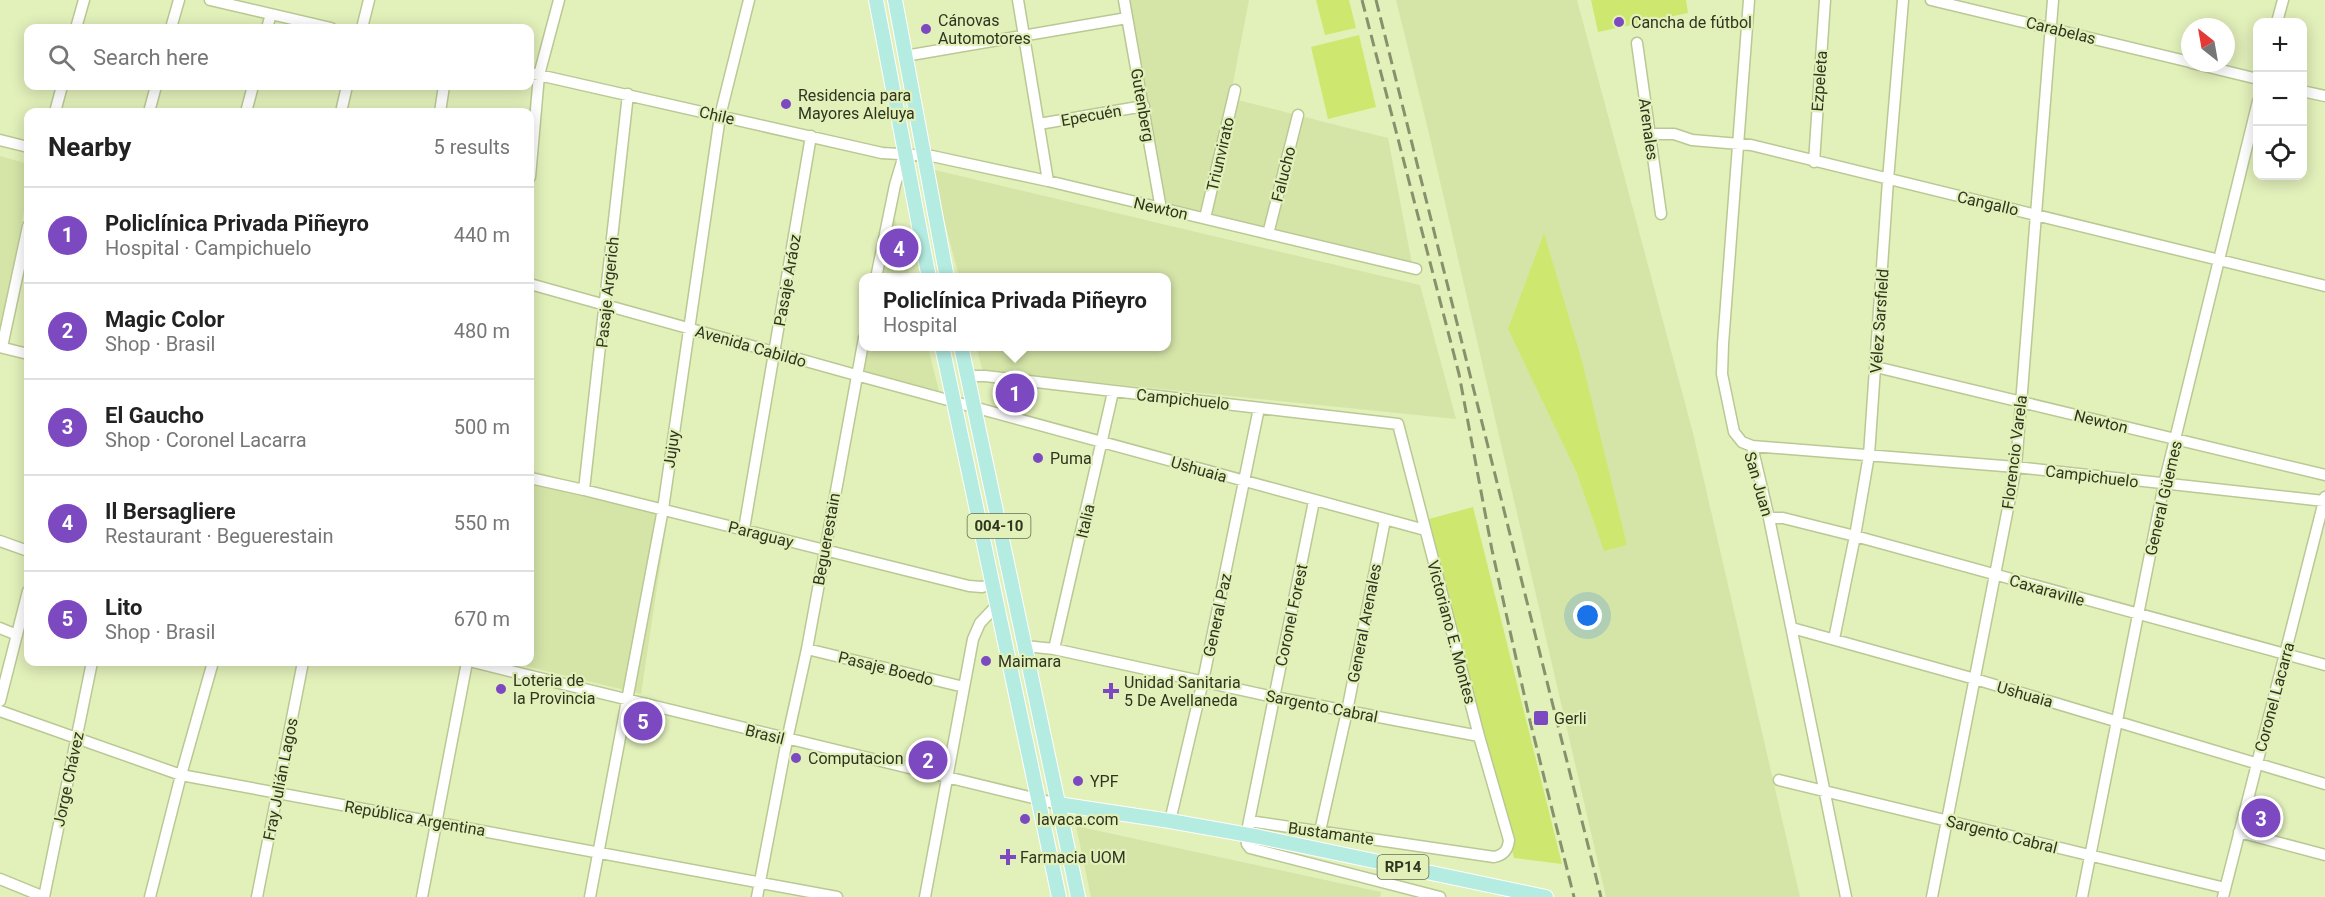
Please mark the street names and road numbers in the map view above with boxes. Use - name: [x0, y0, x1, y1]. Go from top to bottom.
- street label: Carabelas: [2024, 13, 2098, 48]
- street label: Ezpeleta: [1808, 50, 1831, 112]
- street label: Gutenberg: [1127, 67, 1158, 143]
- street label: Arenales: [1635, 97, 1662, 161]
- street label: Epecuén: [1059, 101, 1123, 130]
- street label: Chile: [697, 102, 736, 129]
- street label: Triunvirato: [1203, 115, 1238, 193]
- street label: Falucho: [1267, 145, 1300, 204]
- street label: Cangallo: [1955, 187, 2020, 220]
- street label: Newton: [1132, 193, 1190, 224]
- street label: Pasaje Aráoz: [770, 233, 805, 328]
- street label: Pasaje Argerich: [592, 236, 623, 349]
- street label: Vélez Sarsfield: [1866, 268, 1893, 374]
- street label: Avenida Cabildo: [693, 322, 809, 371]
- street label: Campichuelo: [1135, 385, 1230, 414]
- street label: Florencio Varela: [1998, 394, 2031, 510]
- street label: Newton: [2072, 406, 2130, 437]
- street label: Jujuy: [659, 429, 684, 469]
- street label: General Güemes: [2141, 439, 2186, 557]
- street label: San Juan: [1740, 450, 1777, 519]
- street label: Ushuaia: [1169, 452, 1229, 487]
- street label: Campichuelo: [2044, 461, 2140, 492]
- street label: Beguerestain: [809, 491, 844, 587]
- street label: Italia: [1072, 502, 1099, 540]
- road number: 004-10: [968, 514, 1030, 538]
- street label: Paraguay: [726, 517, 796, 552]
- street label: Victoriano E. Montes: [1423, 558, 1480, 706]
- street label: Coronel Forest: [1271, 562, 1312, 668]
- street label: General Arenales: [1344, 562, 1385, 684]
- street label: General Paz: [1199, 571, 1236, 659]
- street label: Caxaraville: [2007, 571, 2087, 610]
- street label: Coronel Lacarra: [2251, 640, 2298, 754]
- street label: Pasaje Boedo: [836, 647, 936, 690]
- street label: Ushuaia: [1995, 677, 2055, 712]
- street label: Sargento Cabral: [1264, 686, 1380, 727]
- street label: Fray Julián Lagos: [259, 716, 302, 842]
- street label: Brasil: [743, 720, 786, 749]
- street label: Jorge Chávez: [49, 730, 88, 828]
- street label: República Argentina: [343, 797, 487, 840]
- street label: Sargento Cabral: [1944, 812, 2059, 857]
- street label: Bustamante: [1287, 818, 1375, 849]
- road number: RP14: [1378, 855, 1428, 879]

